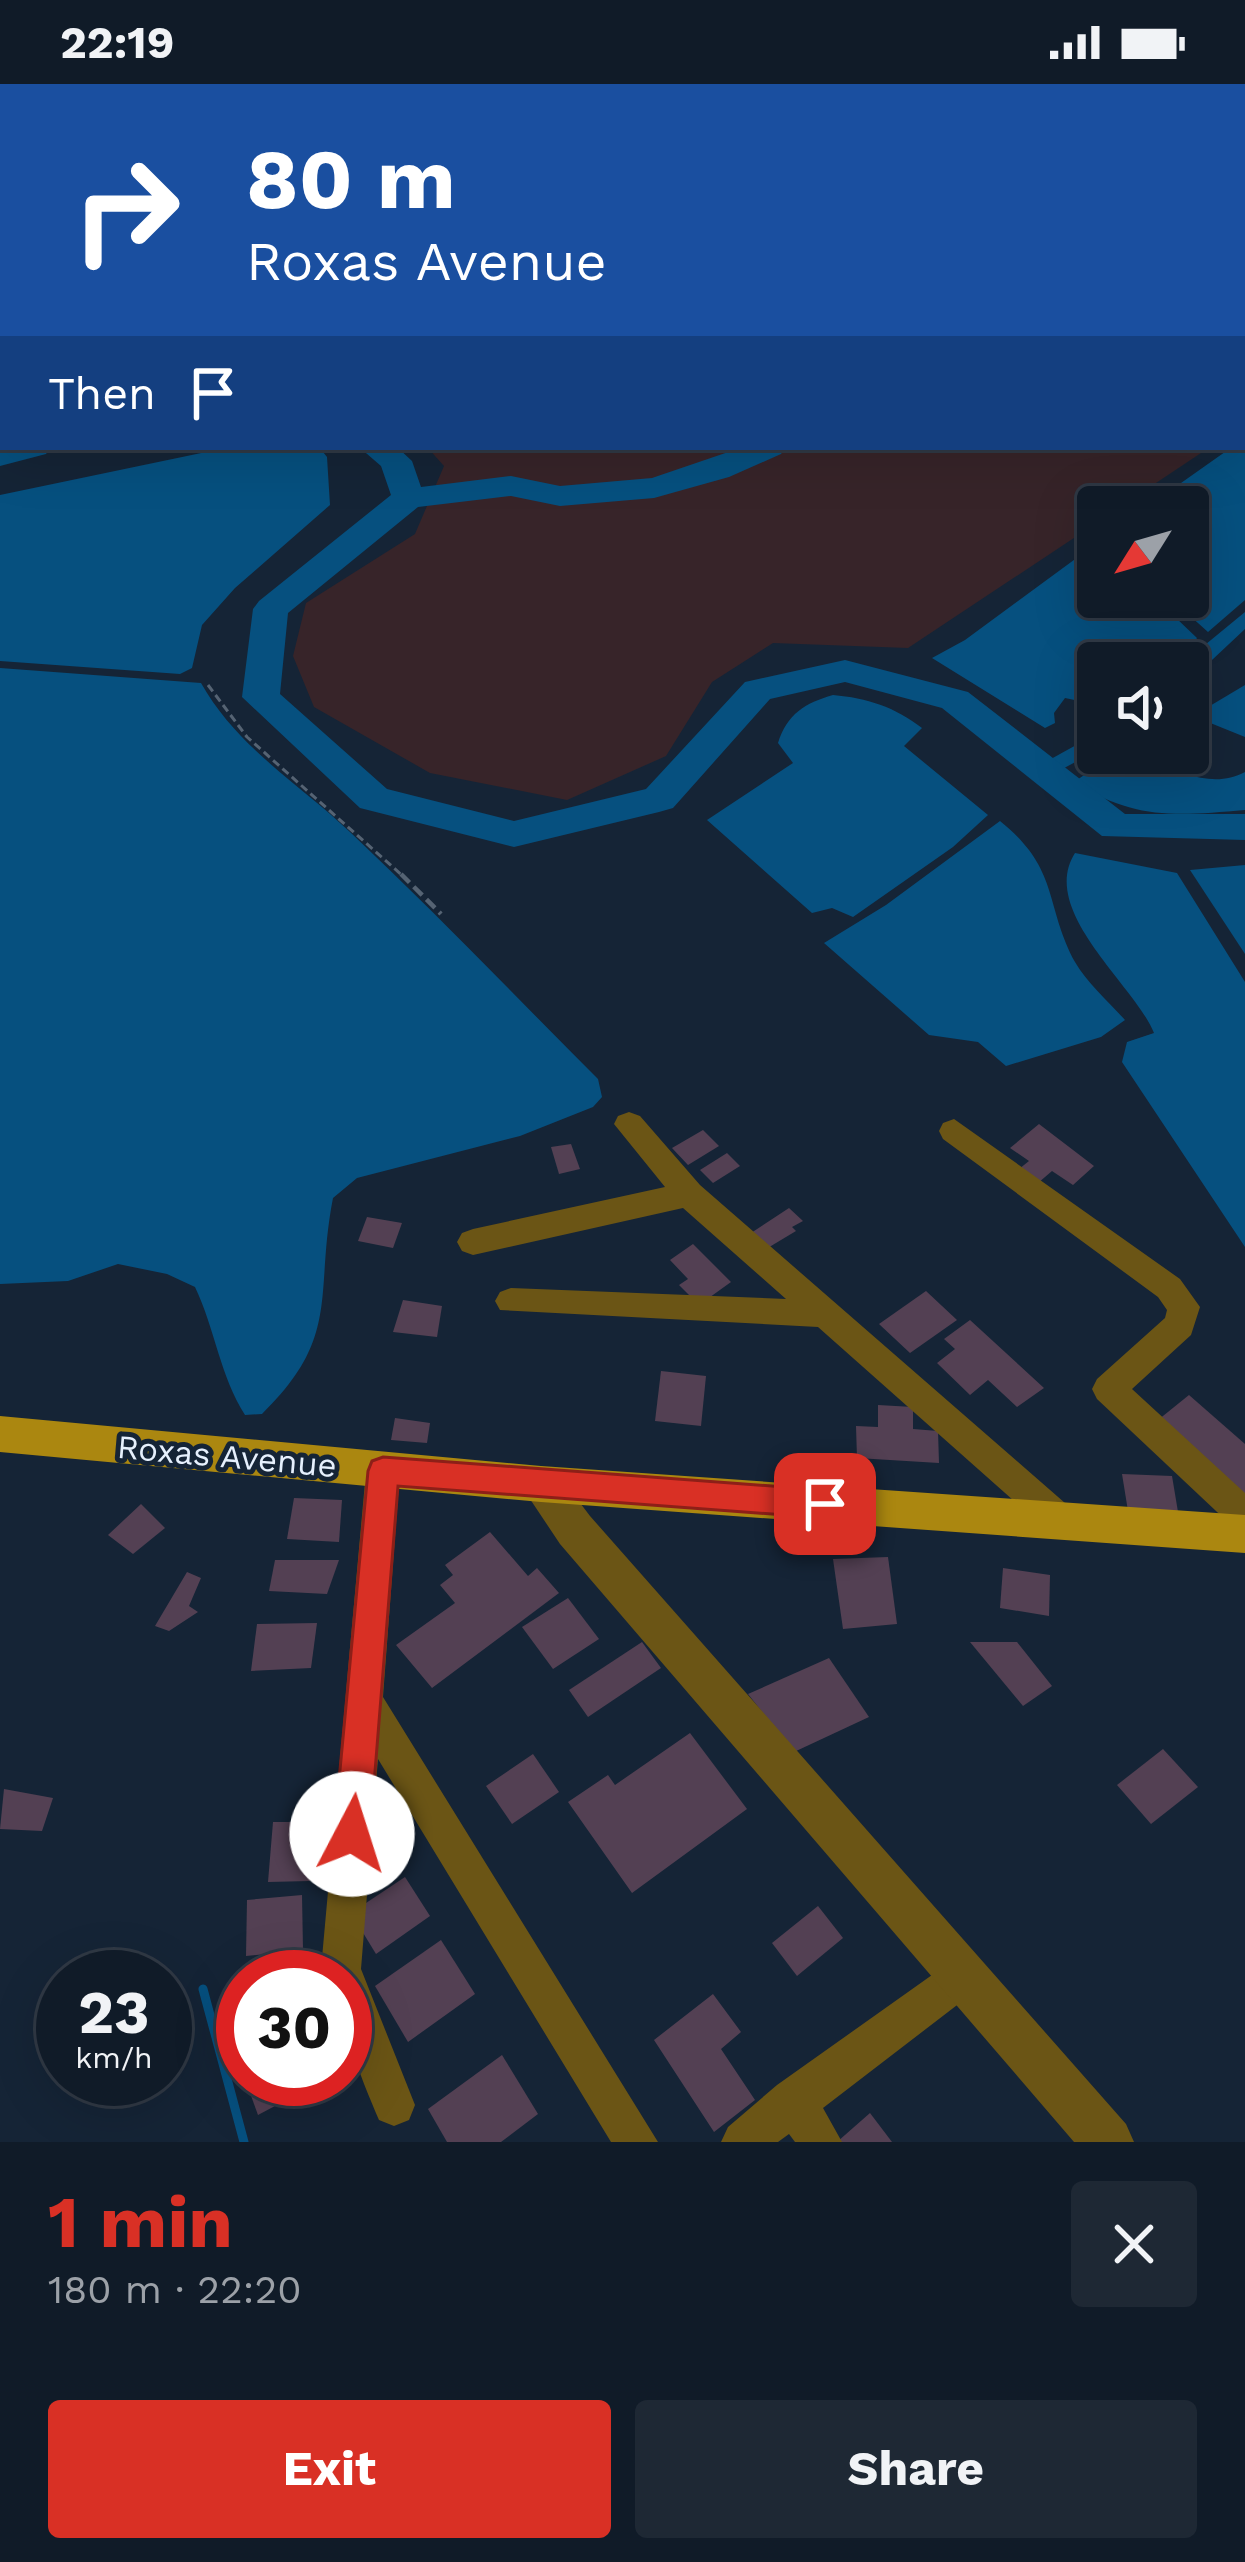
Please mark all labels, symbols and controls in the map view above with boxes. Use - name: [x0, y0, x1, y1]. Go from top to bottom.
- text: 22:19: [60, 16, 174, 69]
- text: 80 m: [246, 130, 456, 228]
- icon: right: [48, 132, 204, 288]
- text: Roxas Avenue: [246, 230, 607, 293]
- icon: arrive: [180, 360, 246, 426]
- text: Then: [48, 367, 156, 420]
- north arrow: [1077, 486, 1209, 618]
- map controls: [1077, 486, 1209, 774]
- button: sound: [1077, 642, 1209, 774]
- street label: Roxas Avenue: [115, 1427, 339, 1485]
- pin: [774, 1453, 876, 1555]
- icon: arrive: [792, 1471, 858, 1537]
- position arrow: [289, 1771, 415, 1897]
- speed limit sign: 30: [216, 1950, 372, 2106]
- text: 23: [78, 1977, 150, 2048]
- text: km/h: [75, 2040, 153, 2075]
- text: 1 min: [48, 2180, 233, 2264]
- button: close: [1071, 2181, 1197, 2307]
- text: 180 m · 22:20: [48, 2267, 301, 2312]
- button: Exit: [48, 2400, 611, 2538]
- button: Share: [635, 2400, 1197, 2538]

